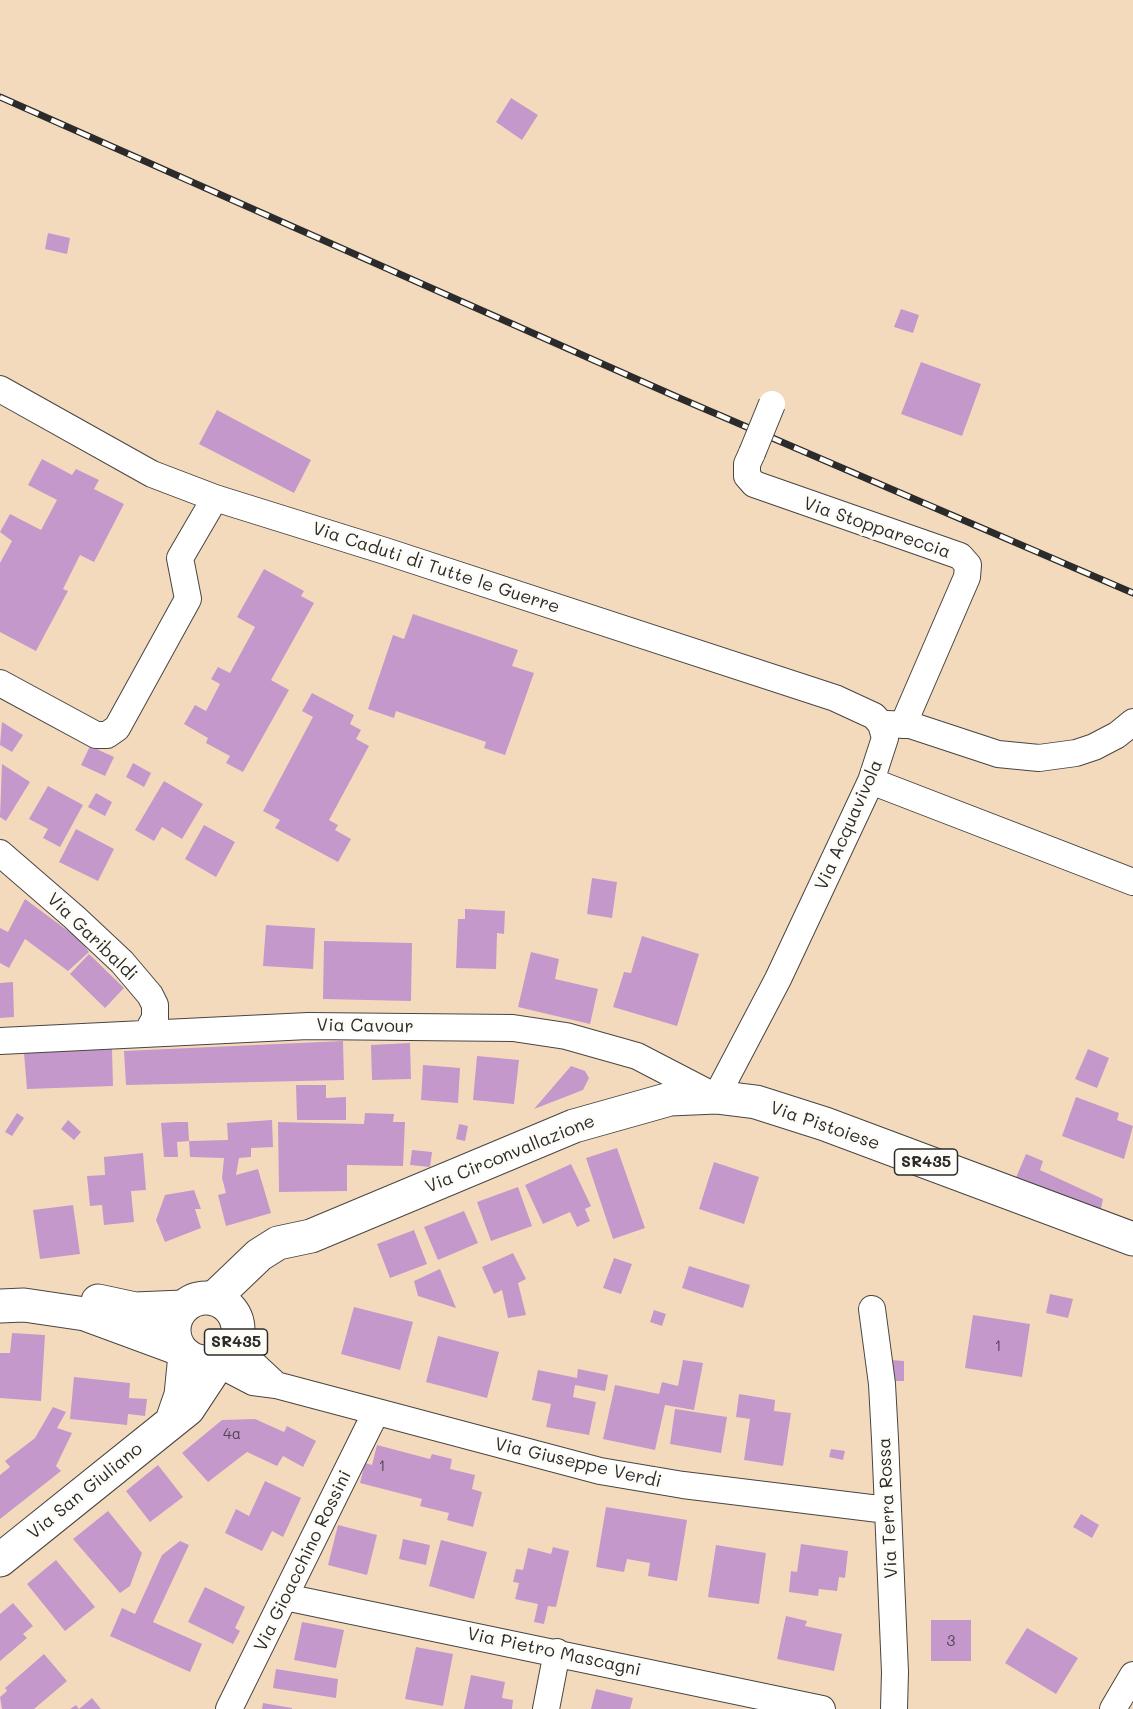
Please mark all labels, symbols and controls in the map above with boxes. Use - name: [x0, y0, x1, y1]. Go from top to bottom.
- street label: Via Stoppareccia: [801, 493, 953, 563]
- street label: Via Caduti di Tutte le Guerre: [310, 518, 562, 618]
- street label: Via Acquavivola: [811, 756, 887, 894]
- street label: Via Garibaldi: [42, 888, 142, 986]
- street label: Via Cavour: [316, 1014, 414, 1038]
- street label: Via Pistoiese: [767, 1097, 883, 1155]
- street label: Via Circonvallazione: [422, 1110, 598, 1198]
- road number: SR435: [894, 1149, 958, 1175]
- road number: SR435: [204, 1329, 268, 1355]
- house number: 1: [995, 1337, 1001, 1355]
- house number: 4a: [223, 1425, 241, 1443]
- street label: Via Giuseppe Verdi: [493, 1433, 663, 1493]
- street label: Via Terra Rossa: [874, 1437, 902, 1579]
- street label: Via San Giuliano: [23, 1438, 147, 1544]
- house number: 1: [379, 1457, 385, 1475]
- street label: Via Gioacchino Rossini: [250, 1467, 356, 1655]
- street label: Via Pietro Mascagni: [465, 1623, 643, 1681]
- house number: 3: [947, 1632, 955, 1650]

